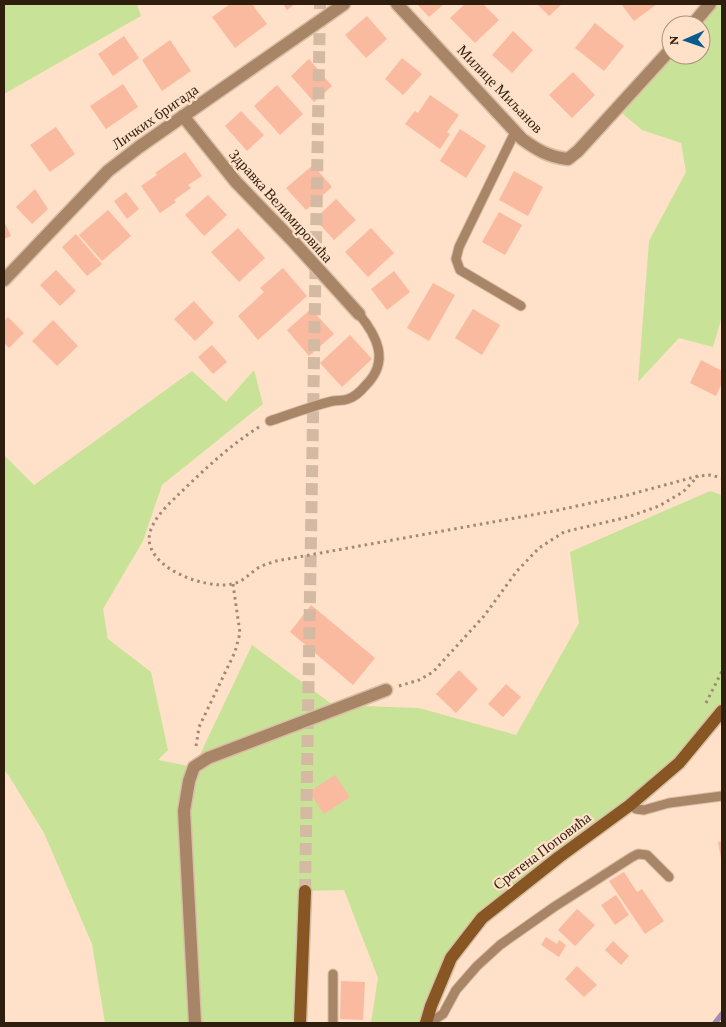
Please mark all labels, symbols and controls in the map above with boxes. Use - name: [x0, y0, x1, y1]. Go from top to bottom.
- north arrow: [661, 15, 711, 65]
- text: N: [665, 35, 681, 46]
- street label: Милице Миљанов: [454, 42, 546, 136]
- street label: Личких бригада: [109, 81, 201, 153]
- street label: Здравка Велимировића: [226, 146, 336, 266]
- street label: Сретена Поповића: [490, 809, 594, 893]

